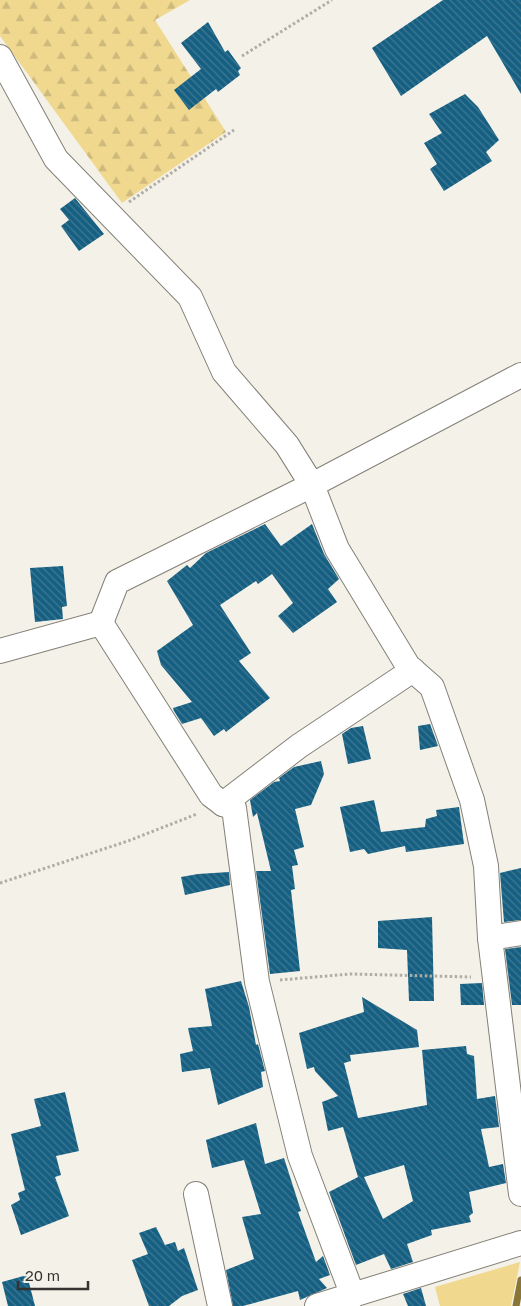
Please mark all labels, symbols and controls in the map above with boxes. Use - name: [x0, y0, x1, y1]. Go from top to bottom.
- scale bar: [18, 1258, 88, 1290]
- text: 20 m: [25, 1266, 60, 1284]

